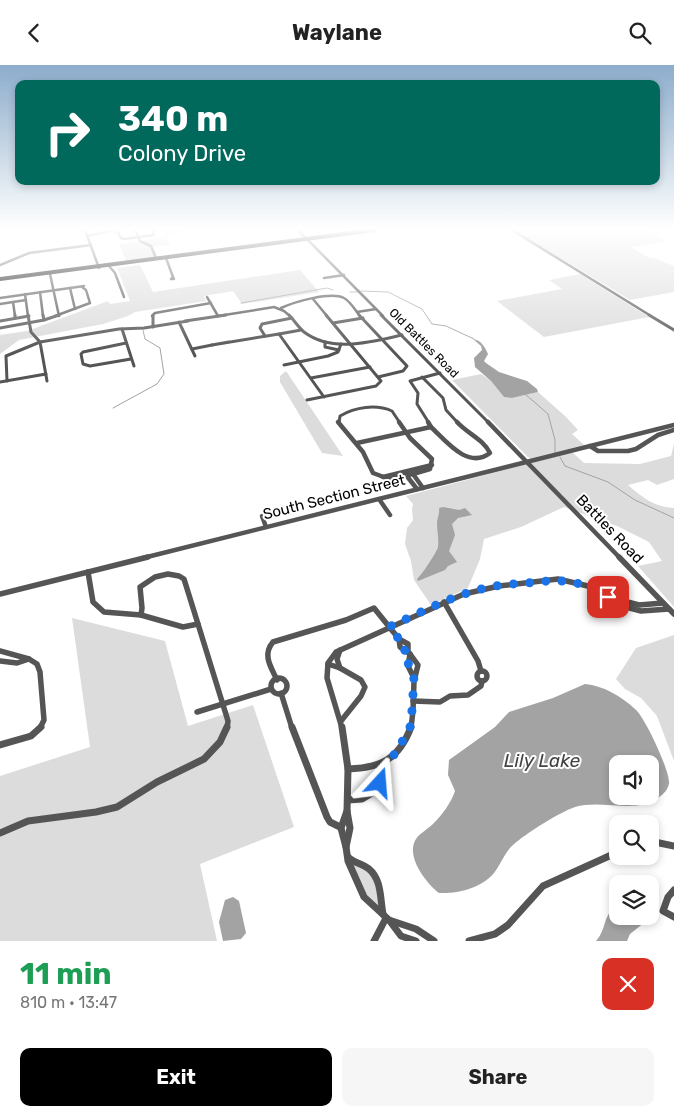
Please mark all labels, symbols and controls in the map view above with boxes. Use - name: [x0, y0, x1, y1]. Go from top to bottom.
- icon: back: [20, 19, 48, 47]
- text: Waylane: [292, 19, 382, 46]
- icon: search: [626, 19, 654, 47]
- text: 340 m: [118, 98, 228, 140]
- icon: right: [35, 100, 100, 165]
- text: Colony Drive: [118, 140, 246, 167]
- street label: Old Battles Road: [386, 305, 462, 381]
- street label: South Section Street: [261, 471, 407, 523]
- street label: Battles Road: [573, 491, 647, 567]
- pin: [587, 576, 629, 618]
- icon: arrive: [594, 583, 622, 611]
- water label: Lily Lake: [504, 749, 581, 772]
- map controls: [609, 755, 659, 925]
- button: sound: [609, 755, 659, 805]
- position arrow: [353, 756, 405, 808]
- button: search: [609, 815, 659, 865]
- button: layers: [609, 875, 659, 925]
- text: 11 min: [20, 956, 112, 992]
- button: close: [602, 958, 654, 1010]
- text: 810 m · 13:47: [20, 993, 117, 1012]
- button: Exit: [20, 1048, 332, 1106]
- button: Share: [342, 1048, 654, 1106]

